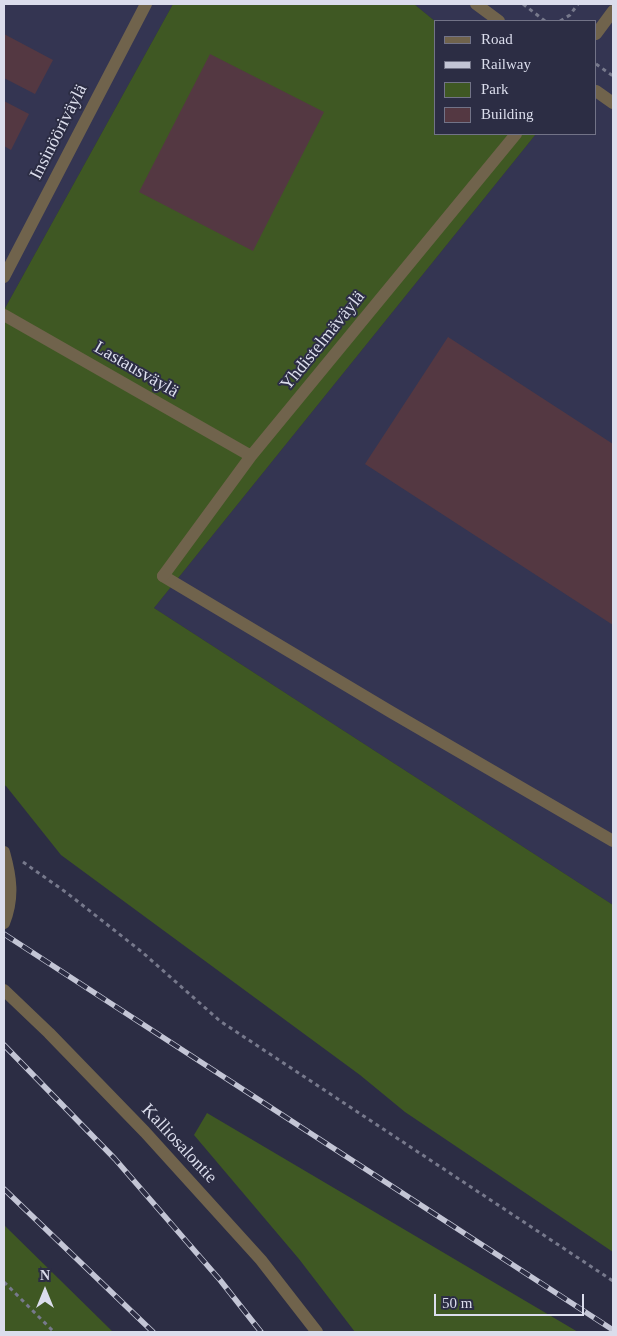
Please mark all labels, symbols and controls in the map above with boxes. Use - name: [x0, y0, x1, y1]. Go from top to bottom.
- legend: [434, 20, 597, 135]
- text: Road: [481, 31, 513, 47]
- text: Railway: [481, 56, 531, 72]
- street label: Insinööriväylä: [26, 81, 92, 183]
- text: Park: [481, 81, 509, 97]
- text: Building: [481, 106, 534, 122]
- street label: Yhdistelmäväylä: [276, 287, 370, 395]
- street label: Lastausväylä: [90, 337, 182, 403]
- street label: Kalliosalontie: [137, 1100, 221, 1188]
- north arrow: [20, 1266, 70, 1316]
- text: N: [40, 1268, 50, 1283]
- scale bar: [437, 1284, 587, 1316]
- text: 50 m: [442, 1295, 472, 1311]

